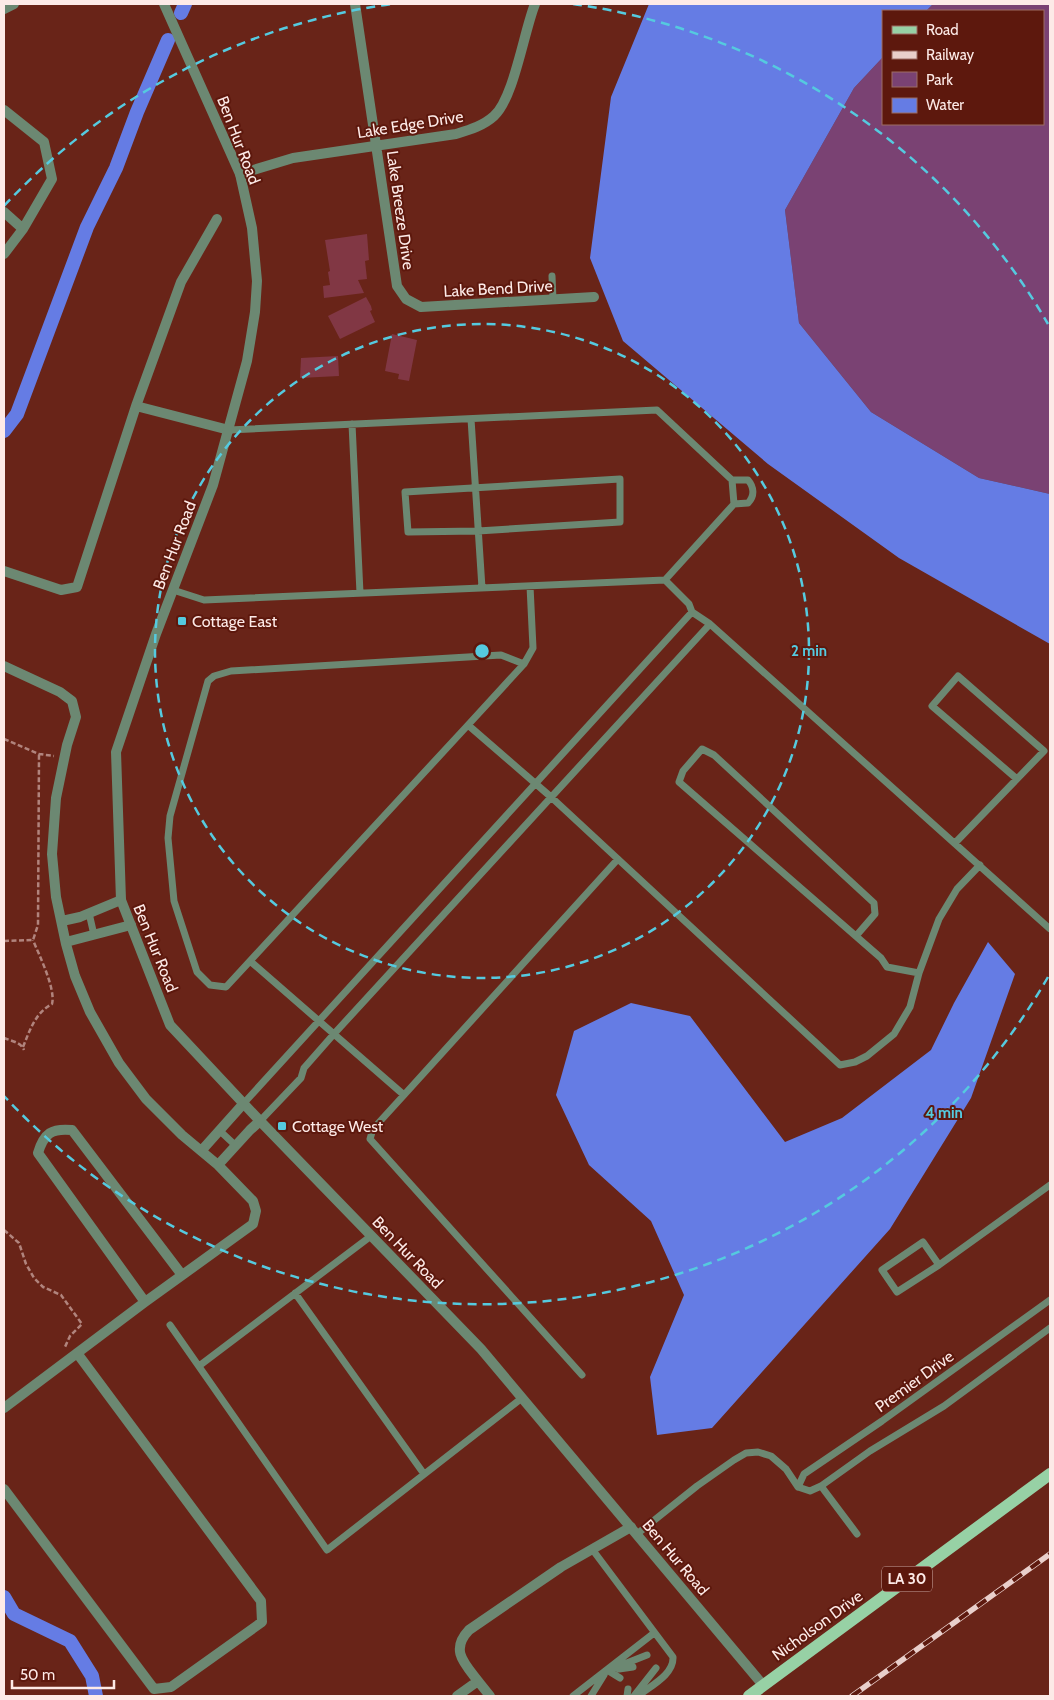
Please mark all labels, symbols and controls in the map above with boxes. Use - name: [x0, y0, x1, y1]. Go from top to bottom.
- legend: [882, 10, 1044, 125]
- text: Road: [926, 21, 959, 39]
- text: Railway: [926, 46, 975, 64]
- text: Park: [926, 71, 953, 89]
- street label: Ben Hur Road: [213, 93, 264, 187]
- text: Water: [926, 96, 964, 114]
- street label: Lake Edge Drive: [356, 107, 465, 142]
- street label: Lake Breeze Drive: [383, 149, 418, 271]
- street label: Lake Bend Drive: [443, 276, 553, 301]
- street label: Ben Hur Road: [149, 498, 200, 592]
- place label: Cottage East: [192, 612, 278, 631]
- marker: Cottage East: [176, 615, 188, 627]
- centre of rings: [473, 642, 491, 660]
- text: 2 min: [791, 642, 827, 660]
- street label: Ben Hur Road: [129, 901, 182, 995]
- text: 4 min: [925, 1104, 963, 1122]
- place label: Cottage West: [292, 1117, 384, 1136]
- marker: Cottage West: [276, 1120, 288, 1132]
- street label: Ben Hur Road: [368, 1212, 447, 1292]
- street label: Premier Drive: [871, 1347, 957, 1416]
- street label: Ben Hur Road: [638, 1516, 713, 1599]
- road number: LA 30: [882, 1566, 932, 1592]
- street label: Nicholson Drive: [768, 1586, 866, 1665]
- scale bar: [12, 1658, 115, 1690]
- text: 50 m: [20, 1666, 55, 1684]

